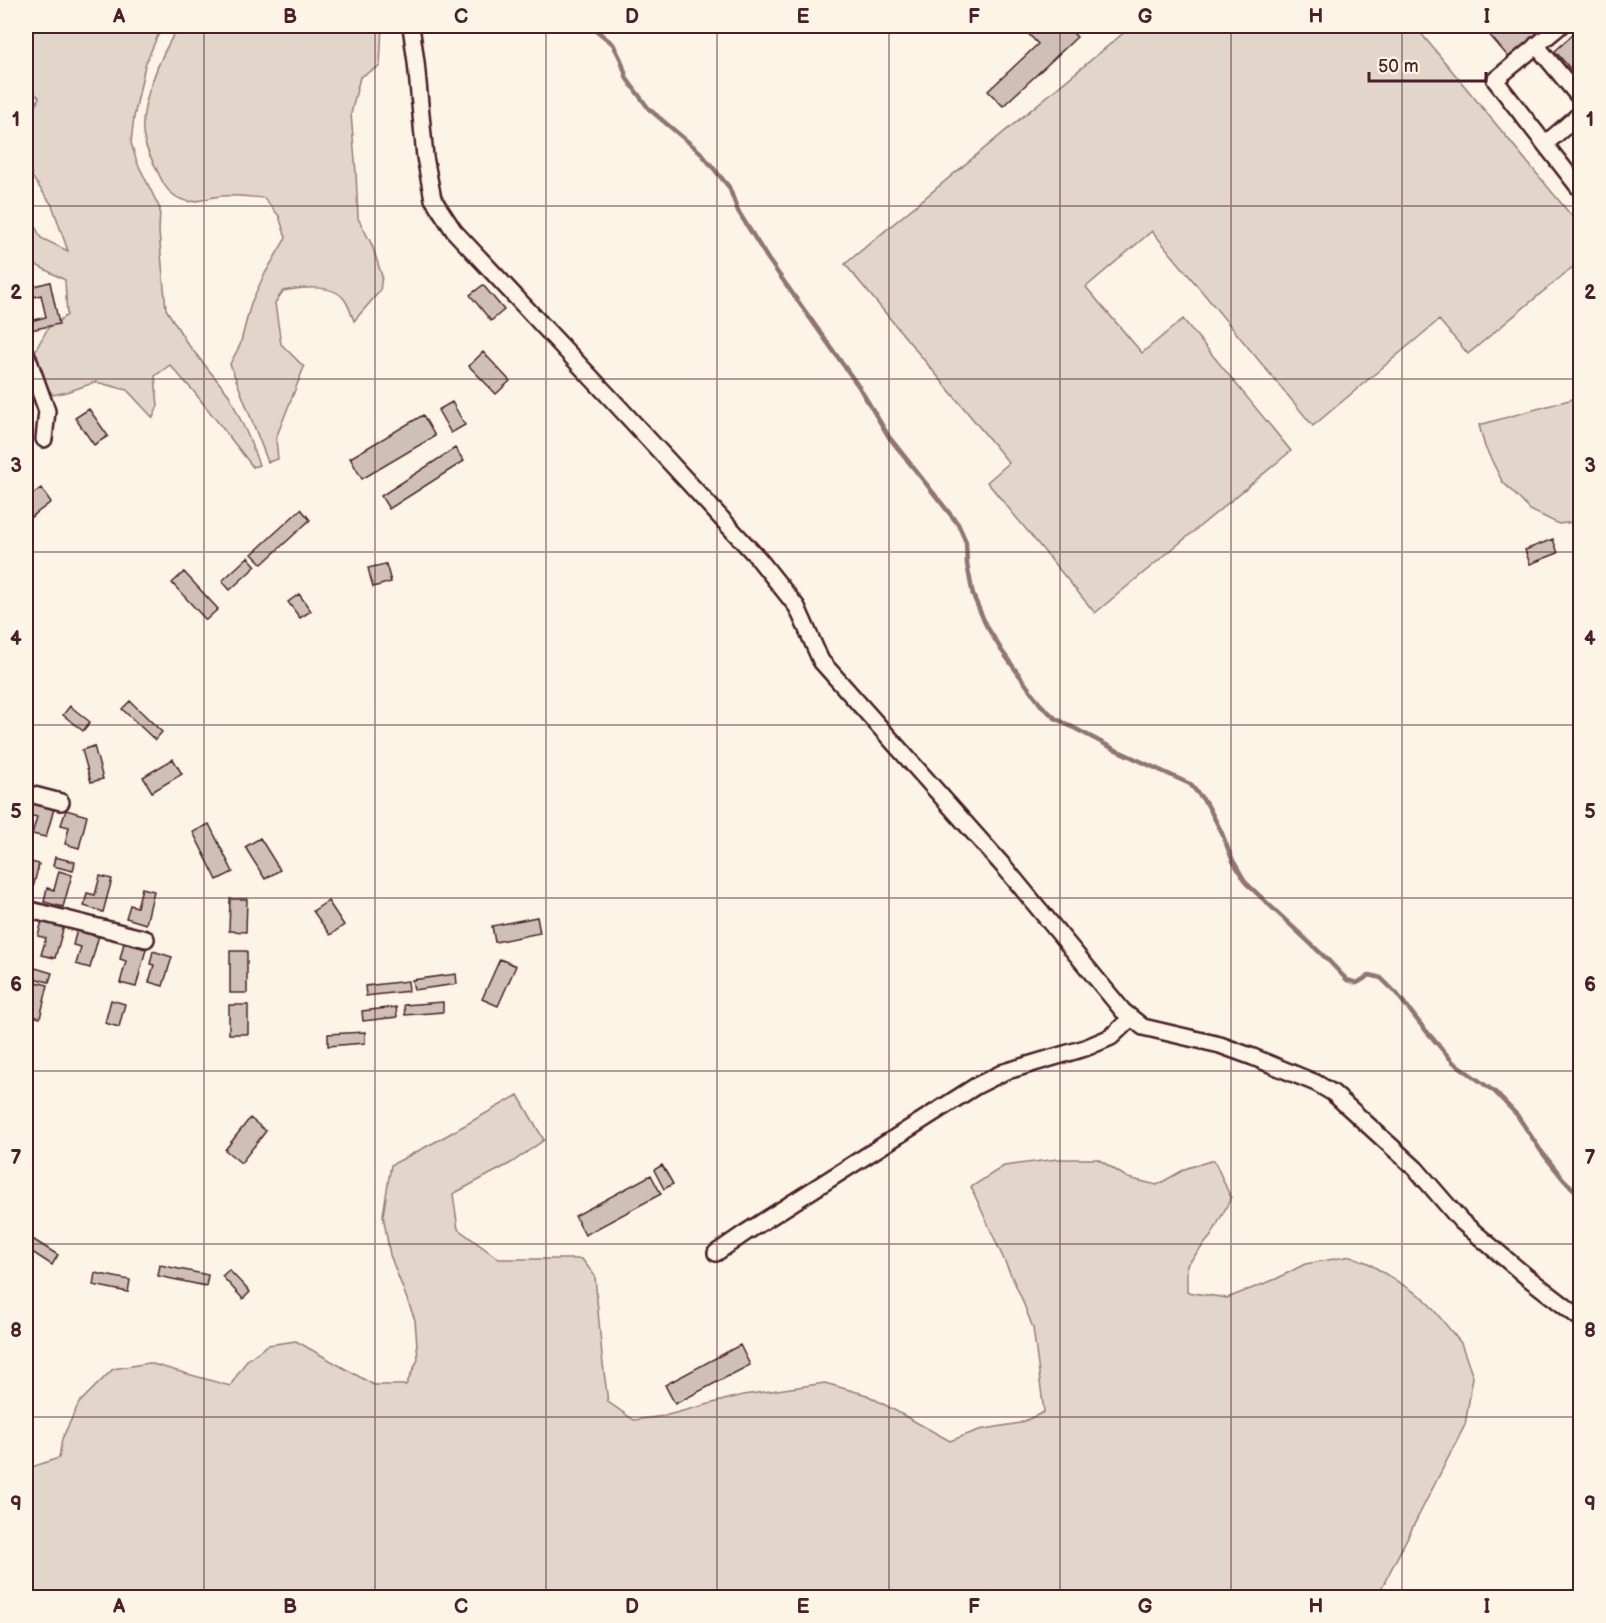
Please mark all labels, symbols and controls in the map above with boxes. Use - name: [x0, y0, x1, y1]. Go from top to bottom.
- text: A: [112, 5, 126, 29]
- text: B: [283, 5, 297, 29]
- text: C: [454, 5, 468, 29]
- text: D: [625, 5, 639, 29]
- text: E: [797, 5, 810, 29]
- text: F: [968, 5, 980, 29]
- text: G: [1138, 5, 1153, 29]
- text: H: [1309, 5, 1323, 29]
- text: I: [1484, 5, 1490, 29]
- scale bar: [1369, 45, 1486, 83]
- text: 50 m: [1378, 56, 1419, 77]
- text: 1: [12, 108, 20, 132]
- text: 1: [1586, 108, 1594, 132]
- text: 2: [10, 281, 22, 305]
- text: 2: [1584, 281, 1596, 305]
- text: 3: [10, 454, 22, 478]
- text: 3: [1584, 454, 1596, 478]
- text: 4: [10, 627, 22, 651]
- text: 4: [1584, 627, 1596, 651]
- text: 5: [10, 800, 22, 824]
- text: 5: [1584, 800, 1596, 824]
- text: 6: [10, 973, 22, 997]
- text: 6: [1584, 973, 1596, 997]
- text: 7: [10, 1146, 22, 1170]
- text: 7: [1584, 1146, 1596, 1170]
- text: 8: [10, 1319, 22, 1343]
- text: 8: [1584, 1319, 1596, 1343]
- text: 9: [10, 1492, 22, 1516]
- text: 9: [1584, 1492, 1596, 1516]
- text: A: [112, 1595, 126, 1619]
- text: B: [283, 1595, 297, 1619]
- text: C: [454, 1595, 468, 1619]
- text: D: [625, 1595, 639, 1619]
- text: E: [797, 1595, 810, 1619]
- text: F: [968, 1595, 980, 1619]
- text: G: [1138, 1595, 1153, 1619]
- text: H: [1309, 1595, 1323, 1619]
- text: I: [1484, 1595, 1490, 1619]

